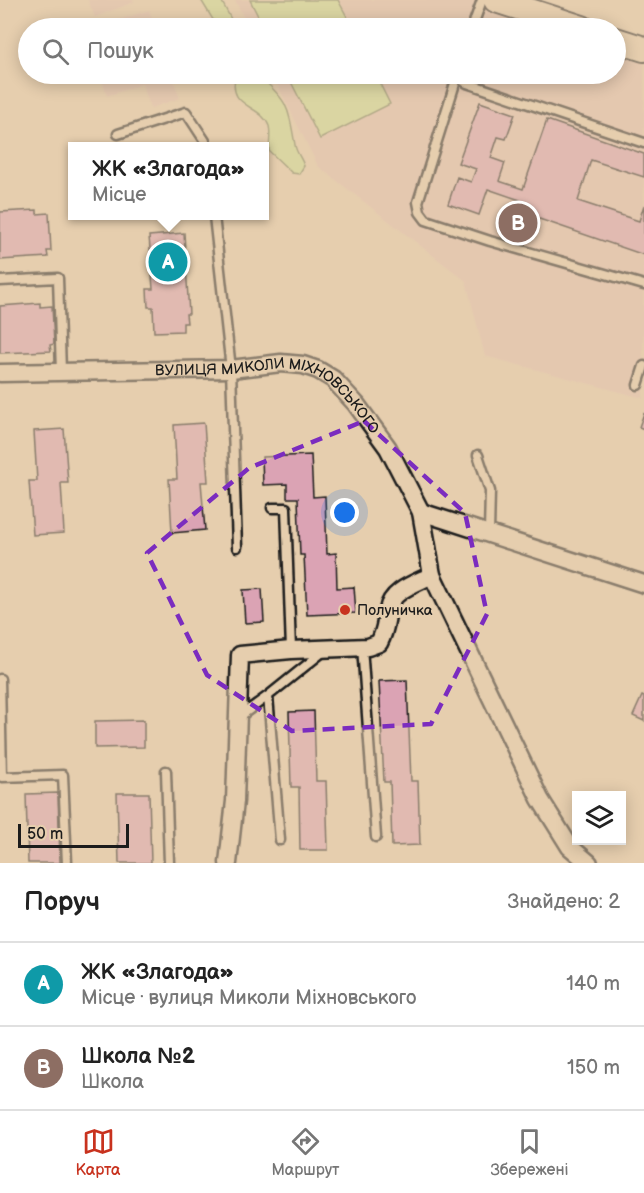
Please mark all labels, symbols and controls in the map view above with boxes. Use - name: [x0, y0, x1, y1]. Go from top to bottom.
- search box: [18, 18, 626, 84]
- icon: search: [39, 35, 72, 68]
- text: Пошук: [87, 38, 154, 65]
- popup: [68, 142, 269, 220]
- text: ЖК «Злагода»: [92, 156, 245, 183]
- text: Місце: [92, 183, 146, 207]
- pin: B: [498, 200, 538, 246]
- pin: A: [148, 240, 188, 284]
- street label: ВУЛИЦЯ МИКОЛИ МІХНОВСЬКОГО: [155, 353, 384, 438]
- your location: [330, 498, 359, 527]
- place label: Полуничка: [357, 601, 433, 620]
- marker: Полуничка: [338, 603, 352, 617]
- map controls: [572, 791, 626, 845]
- button: layers: [572, 791, 626, 845]
- scale bar: [18, 821, 129, 848]
- text: 50 m: [27, 825, 63, 844]
- text: Поруч: [24, 887, 100, 918]
- text: Знайдено: 2: [507, 890, 620, 914]
- text: ЖК «Злагода»: [81, 959, 234, 986]
- text: A: [37, 972, 50, 996]
- text: 140 m: [566, 972, 620, 996]
- text: Місце · вулиця Миколи Міхновського: [81, 986, 416, 1010]
- text: Школа №2: [81, 1043, 195, 1070]
- text: B: [36, 1056, 51, 1080]
- text: 150 m: [567, 1056, 620, 1080]
- text: Школа: [81, 1070, 144, 1094]
- tab: Карта: [75, 1125, 121, 1180]
- tab: Маршрут: [271, 1125, 340, 1180]
- tab: Збережені: [490, 1125, 569, 1180]

